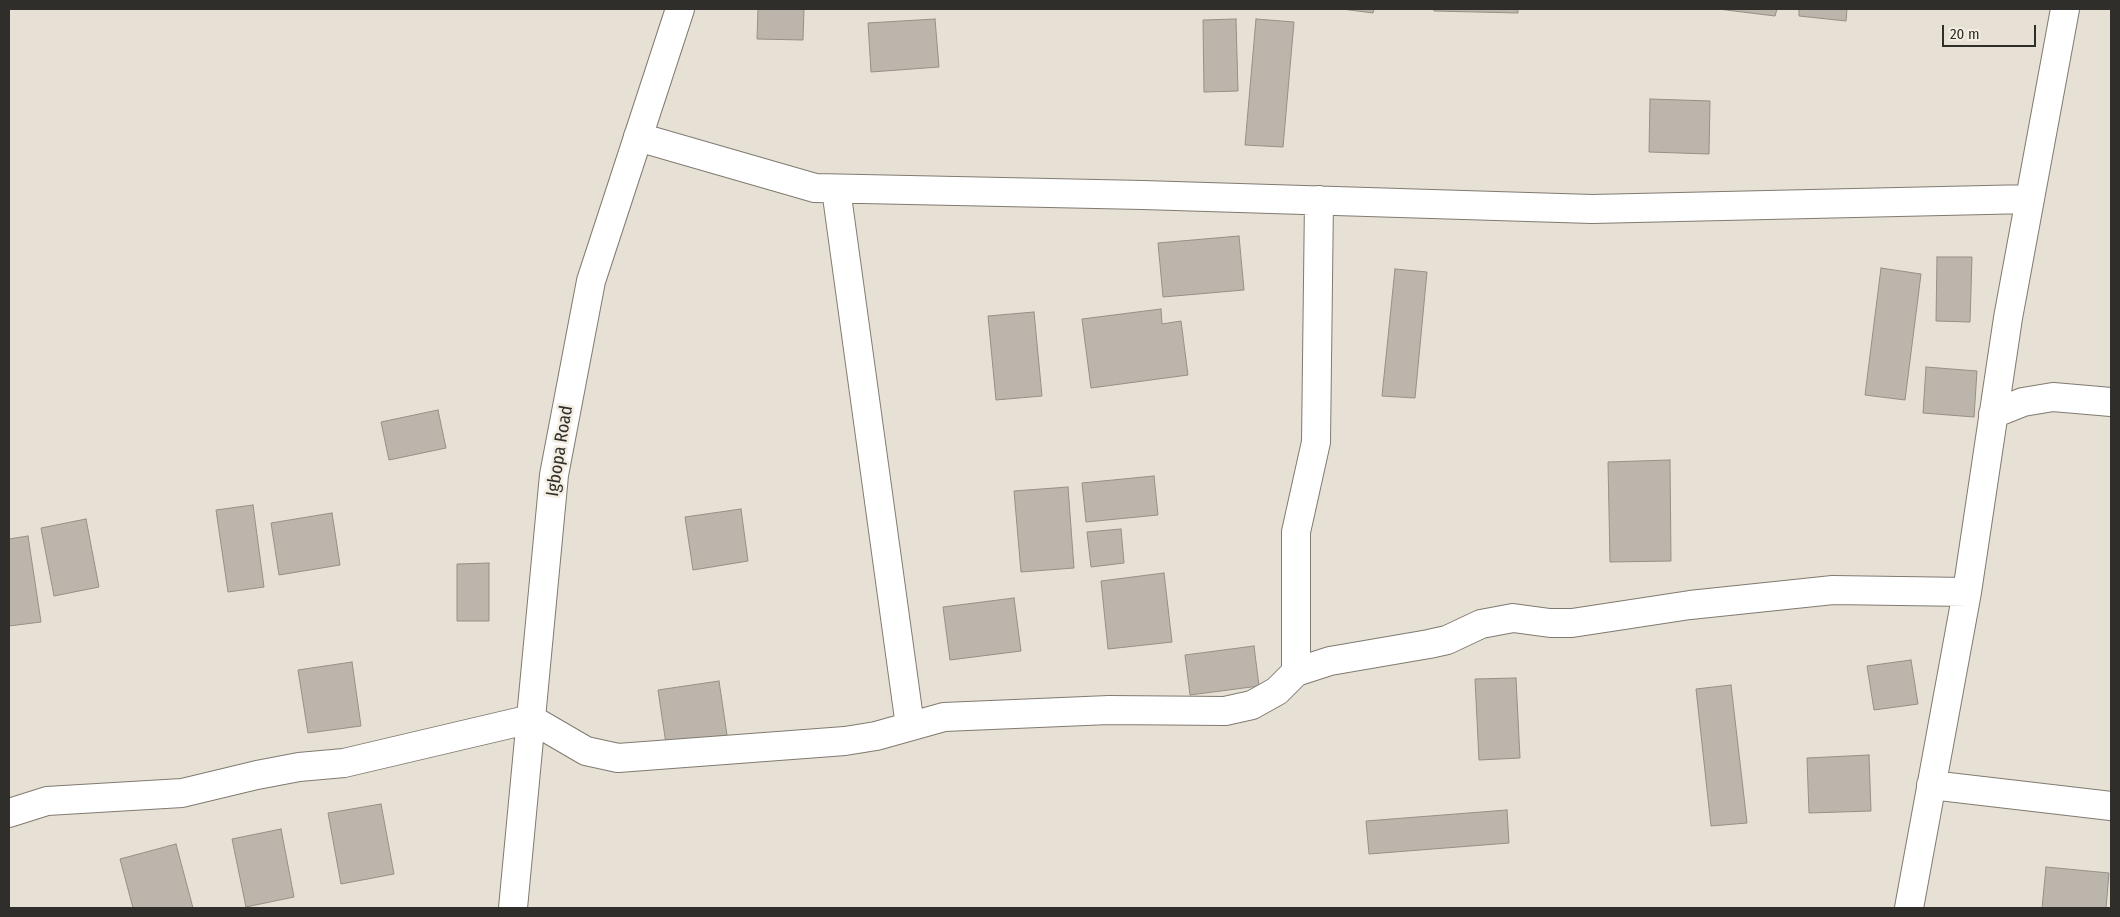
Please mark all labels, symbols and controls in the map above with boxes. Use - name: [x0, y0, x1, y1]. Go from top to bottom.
- scale bar: [1945, 15, 2039, 47]
- text: 20 m: [1950, 25, 1980, 43]
- street label: Igbopa Road: [542, 404, 578, 498]

